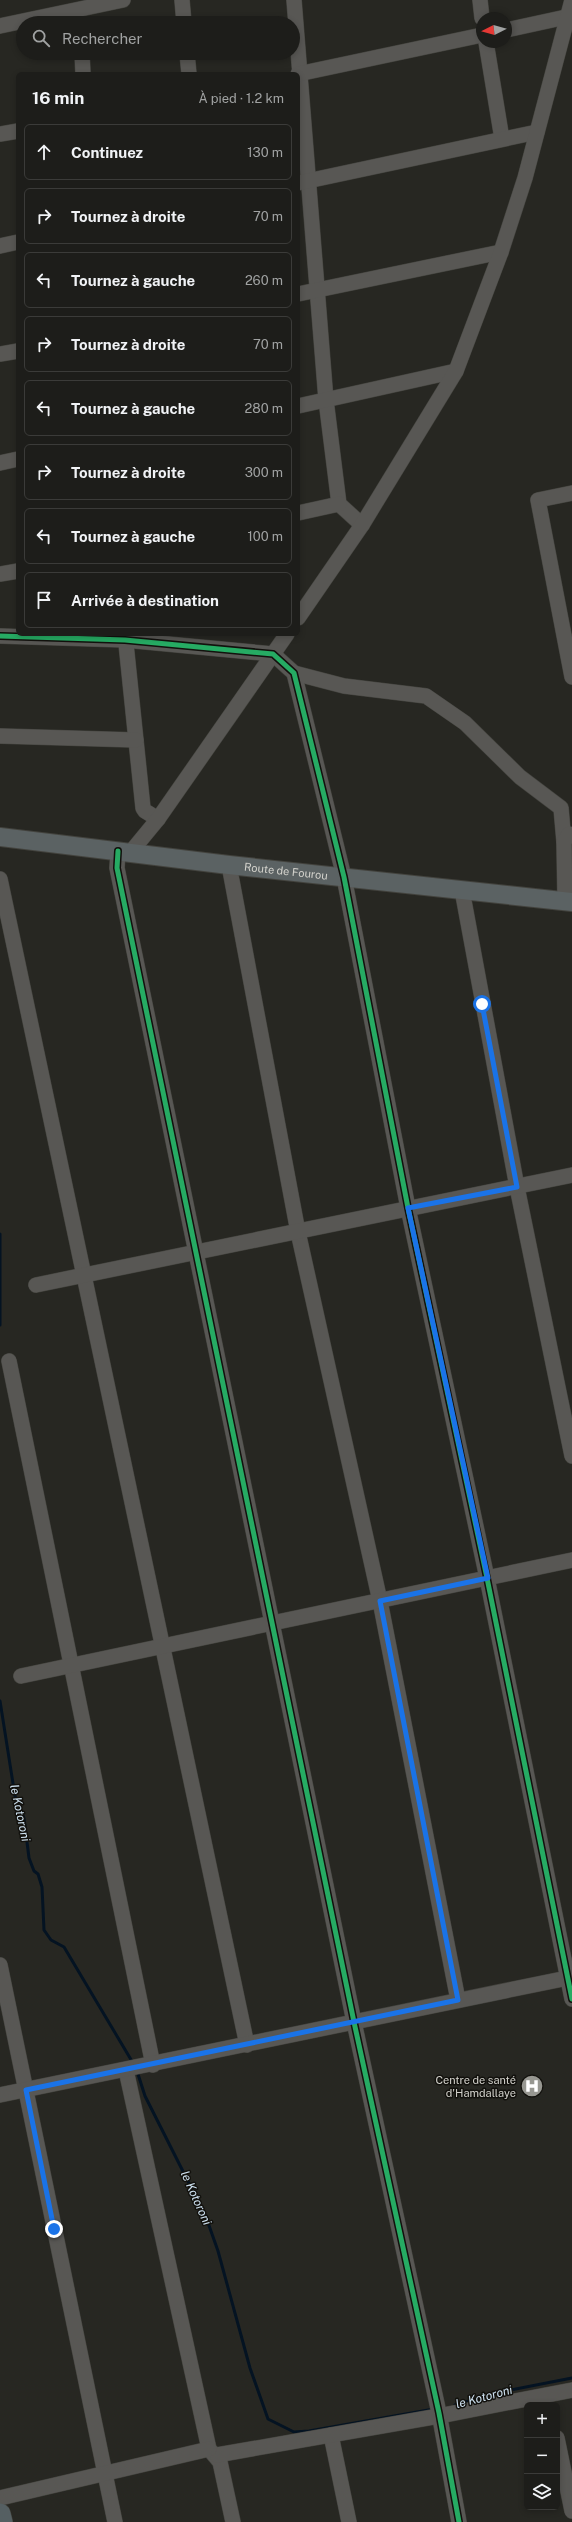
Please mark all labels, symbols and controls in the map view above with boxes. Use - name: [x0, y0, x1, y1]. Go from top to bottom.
- north arrow: [476, 12, 512, 48]
- search box: [16, 16, 300, 60]
- icon: search: [30, 27, 52, 49]
- text: Rechercher: [62, 30, 142, 47]
- text: 16 min: [32, 88, 84, 108]
- text: À pied · 1.2 km: [198, 91, 284, 106]
- icon: ahead: [33, 141, 55, 163]
- text: Continuez: [71, 144, 143, 161]
- text: 130 m: [247, 145, 283, 160]
- icon: right: [33, 205, 55, 227]
- text: Tournez à droite: [71, 208, 185, 225]
- text: 70 m: [253, 209, 283, 224]
- icon: left: [33, 269, 55, 291]
- text: Tournez à gauche: [71, 272, 195, 289]
- text: 260 m: [245, 273, 283, 288]
- icon: right: [33, 333, 55, 355]
- text: Tournez à droite: [71, 336, 185, 353]
- text: 70 m: [253, 337, 283, 352]
- icon: left: [33, 397, 55, 419]
- text: Tournez à gauche: [71, 400, 195, 417]
- text: 280 m: [245, 401, 283, 416]
- icon: right: [33, 461, 55, 483]
- text: Tournez à droite: [71, 464, 185, 481]
- text: 300 m: [245, 465, 283, 480]
- icon: left: [33, 525, 55, 547]
- text: Tournez à gauche: [71, 528, 195, 545]
- text: 100 m: [247, 529, 283, 544]
- icon: arrive: [33, 589, 55, 611]
- text: Arrivée à destination: [71, 592, 219, 609]
- street label: Route de Fourou: [244, 861, 328, 882]
- route start: [473, 995, 491, 1013]
- water label: le Kotoroni: [7, 1783, 33, 1843]
- hospital icon: Centre de santé d'Hamdallaye: [519, 2073, 545, 2099]
- place label: Centre de santé d'Hamdallaye: [435, 2074, 516, 2099]
- water label: le Kotoroni: [178, 2169, 214, 2227]
- route end: [45, 2220, 63, 2238]
- water label: le Kotoroni: [454, 2383, 514, 2411]
- map controls: [524, 2402, 560, 2510]
- button: +: [524, 2402, 560, 2438]
- button: −: [524, 2438, 560, 2474]
- button: layers: [524, 2474, 560, 2510]

